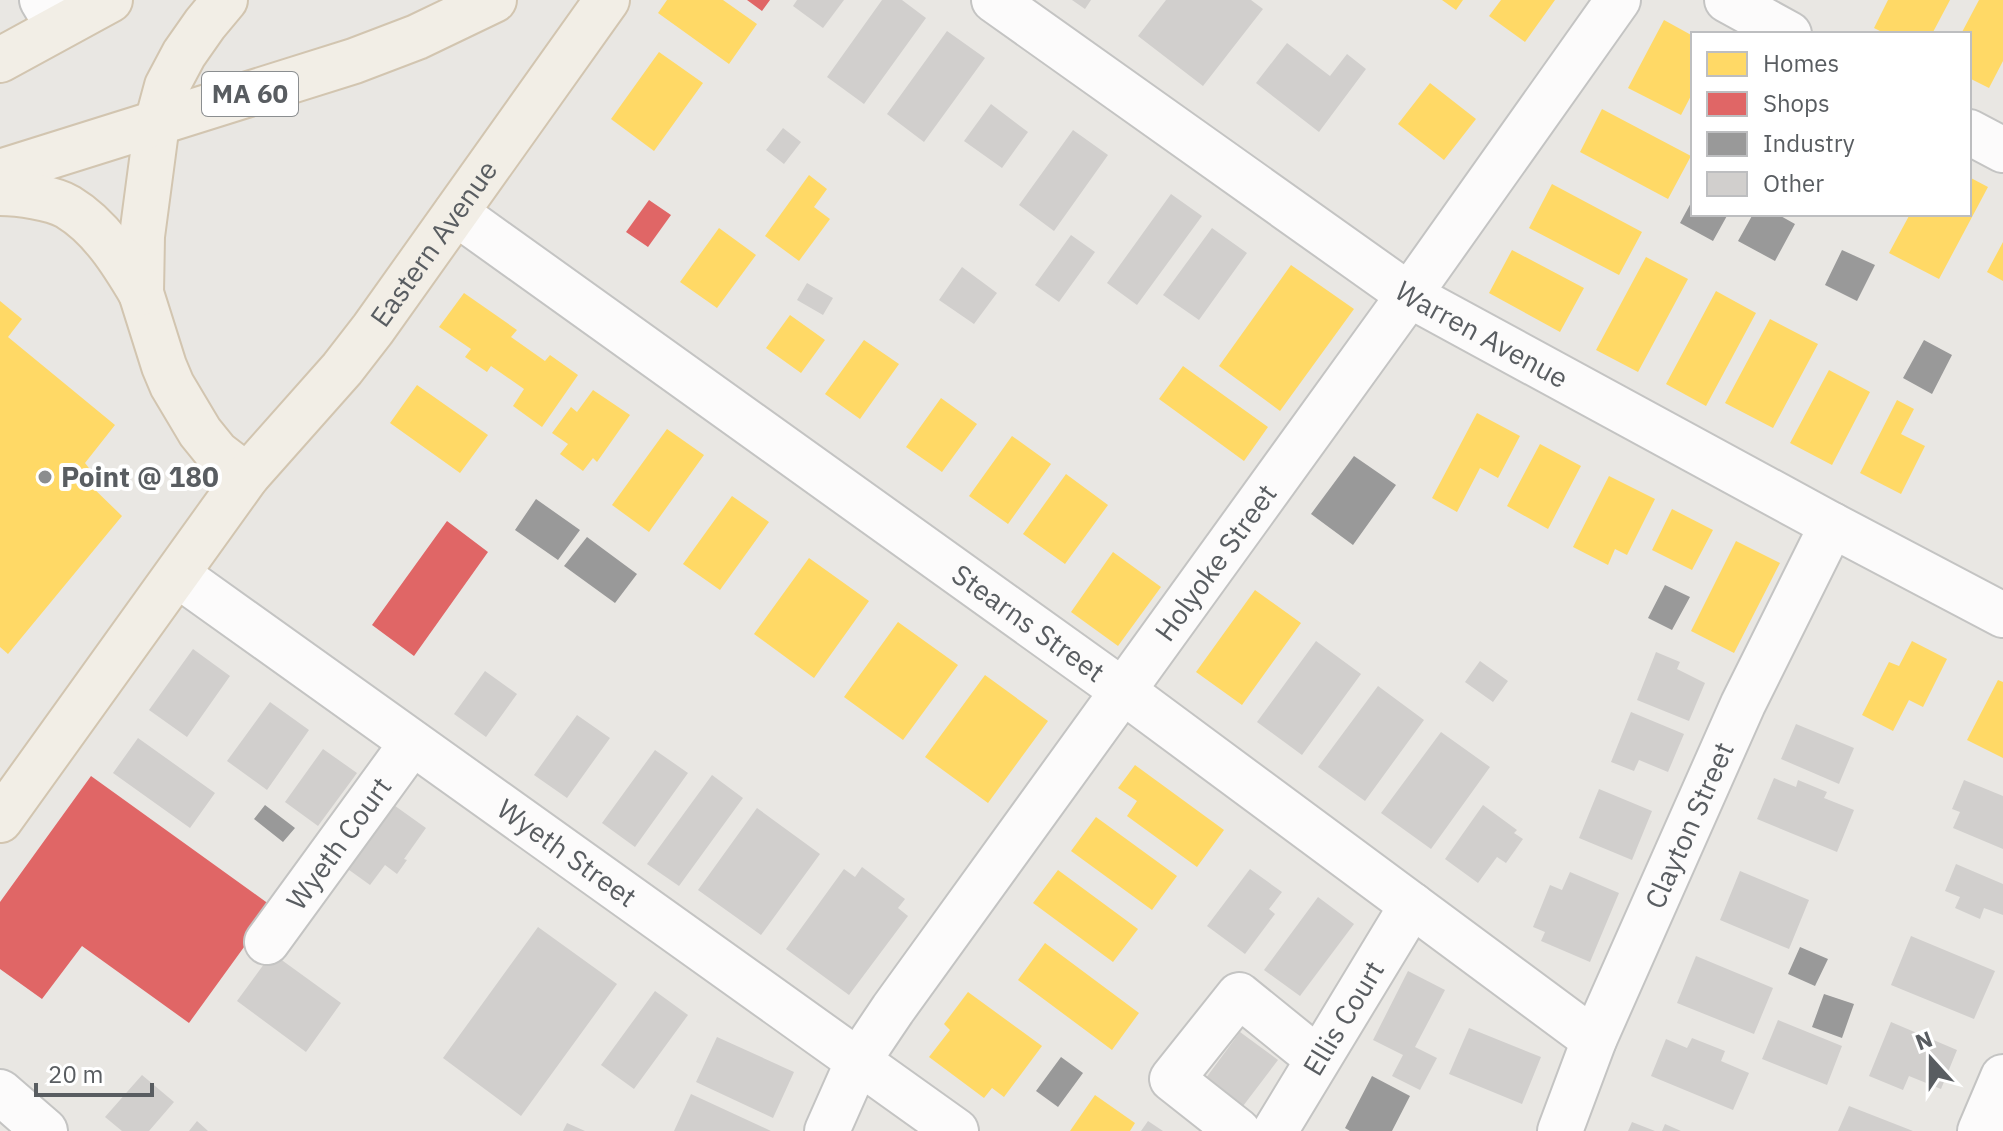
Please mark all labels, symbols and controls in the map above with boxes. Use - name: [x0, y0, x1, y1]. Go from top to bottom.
- legend: [1691, 32, 1971, 216]
- text: Homes: [1763, 47, 1839, 79]
- road number: MA 60: [202, 72, 298, 116]
- text: Shops: [1763, 87, 1830, 119]
- text: Industry: [1763, 127, 1855, 159]
- street label: Eastern Avenue: [361, 153, 505, 334]
- text: Other: [1763, 167, 1824, 199]
- street label: Warren Avenue: [1388, 272, 1575, 396]
- place label: Point @ 180: [61, 458, 219, 495]
- marker: Point @ 180: [36, 468, 54, 486]
- street label: Holyoke Street: [1146, 476, 1285, 648]
- street label: Stearns Street: [945, 555, 1112, 690]
- street label: Clayton Street: [1636, 736, 1742, 914]
- street label: Wyeth Court: [278, 769, 399, 917]
- street label: Wyeth Street: [490, 790, 644, 915]
- street label: Ellis Court: [1294, 954, 1392, 1082]
- north arrow: [1891, 1019, 1971, 1099]
- text: N: [1911, 1023, 1936, 1056]
- scale bar: [36, 1047, 152, 1097]
- text: 20 m: [48, 1058, 103, 1090]

